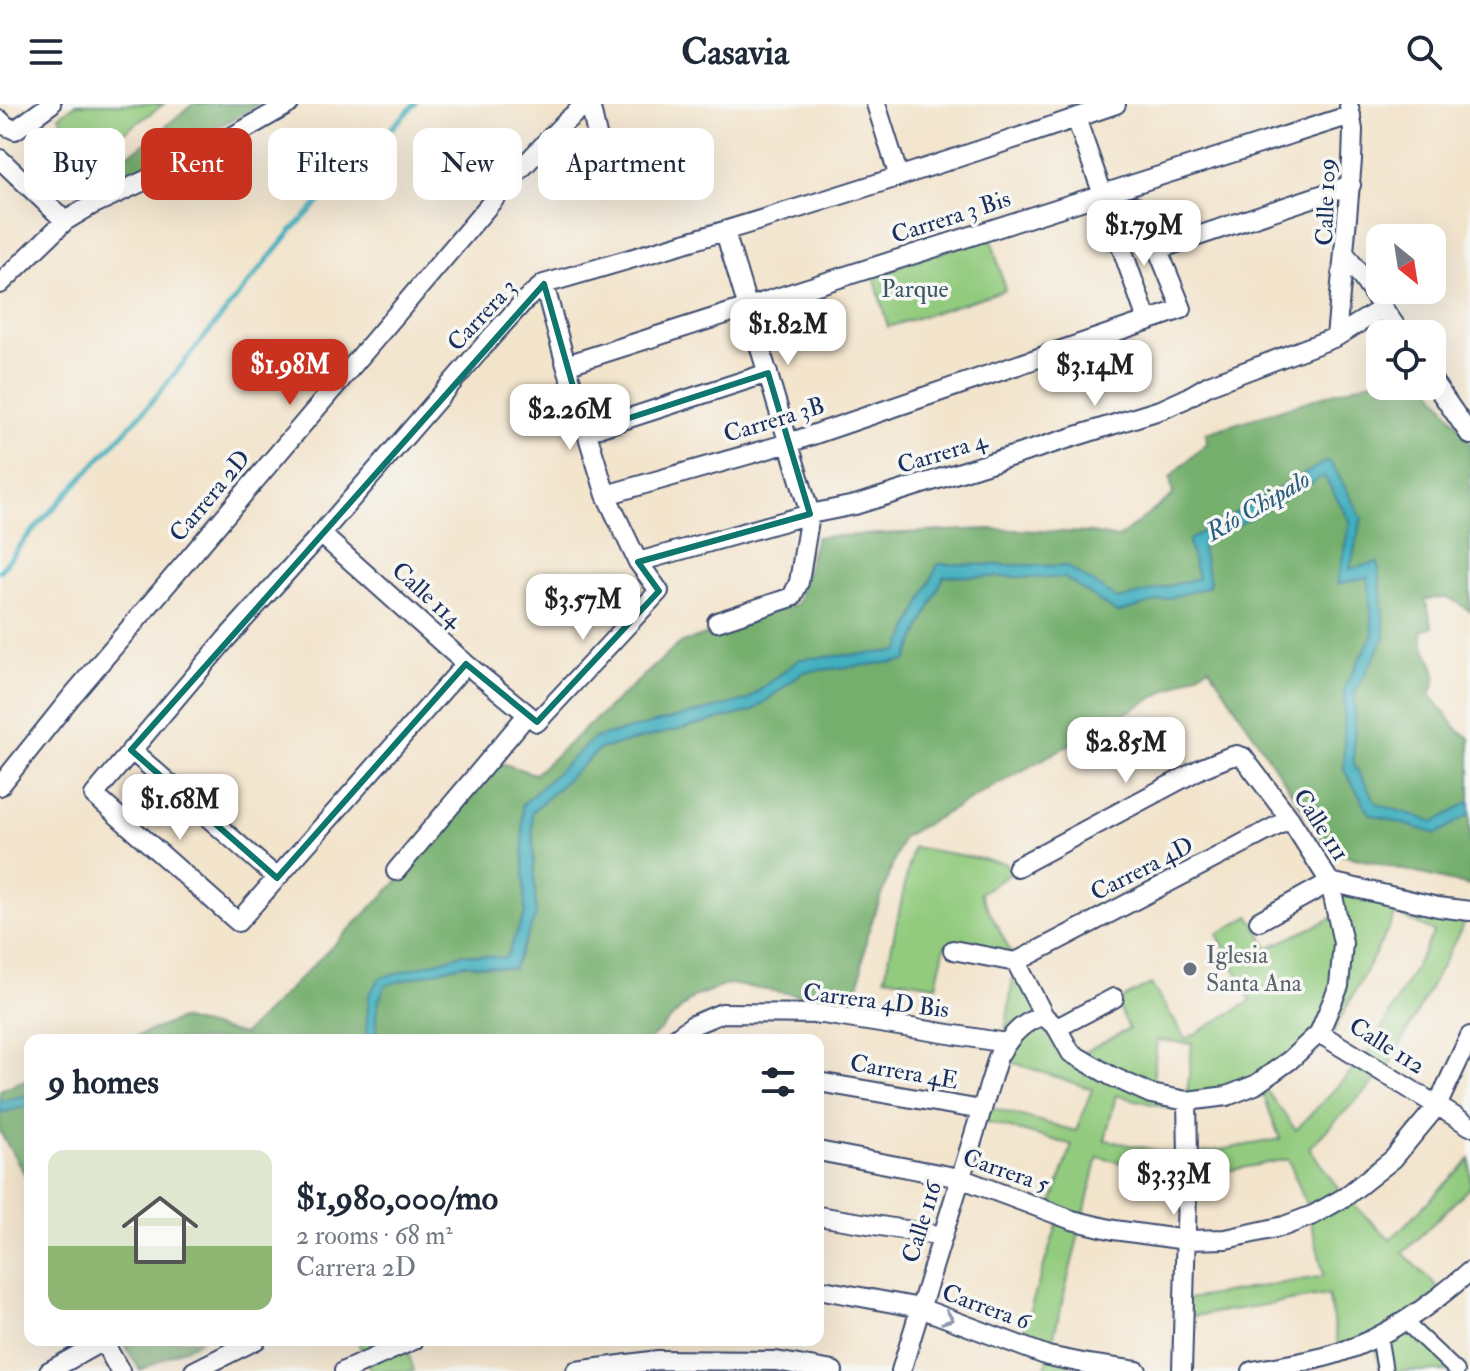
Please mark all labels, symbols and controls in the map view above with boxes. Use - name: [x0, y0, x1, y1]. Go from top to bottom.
- icon: menu: [24, 30, 68, 74]
- text: Casavia: [681, 30, 789, 75]
- icon: search: [1402, 30, 1446, 74]
- chip: Buy: [24, 128, 125, 200]
- chip: Rent: [141, 128, 252, 200]
- chip: Filters: [268, 128, 397, 200]
- chip: New: [413, 128, 522, 200]
- chip: Apartment: [538, 128, 714, 200]
- street label: Calle 109: [1309, 158, 1343, 246]
- street label: Carrera 3 Bis: [887, 183, 1015, 251]
- pin: $1.79M: [1079, 200, 1209, 268]
- text: $1.79M: [1105, 210, 1183, 242]
- north arrow: [1366, 224, 1446, 304]
- map controls: [1366, 224, 1446, 400]
- street label: Carrera 3: [441, 272, 523, 358]
- park label: Parque: [881, 274, 949, 305]
- pin: $1.82M: [723, 299, 853, 367]
- text: $1.82M: [748, 309, 828, 341]
- button: locate: [1366, 320, 1446, 400]
- pin: $1.98M: [225, 339, 355, 407]
- pin: $3.14M: [1030, 340, 1160, 408]
- text: $1.98M: [250, 349, 330, 381]
- text: $3.14M: [1056, 350, 1134, 382]
- pin: $2.26M: [505, 384, 635, 452]
- street label: Carrera 3B: [720, 390, 828, 450]
- text: $2.26M: [528, 394, 612, 426]
- street label: Carrera 4: [893, 424, 992, 481]
- street label: Carrera 2D: [163, 444, 257, 548]
- water label: Río Chipalo: [1199, 463, 1316, 549]
- street label: Calle 114: [385, 555, 470, 636]
- pin: $3.57M: [518, 574, 648, 642]
- text: $3.57M: [544, 584, 622, 616]
- pin: $2.85M: [1061, 717, 1191, 785]
- text: $2.85M: [1085, 727, 1167, 759]
- pin: $1.68M: [115, 774, 245, 842]
- street label: Calle 111: [1286, 783, 1356, 867]
- text: $1.68M: [140, 784, 220, 816]
- street label: Carrera 4D: [1085, 830, 1199, 908]
- place label: Iglesia Santa Ana: [1206, 940, 1303, 999]
- marker: Iglesia Santa Ana: [1181, 960, 1199, 978]
- street label: Carrera 4D Bis: [801, 977, 951, 1025]
- street label: Calle 112: [1343, 1011, 1431, 1081]
- street label: Carrera 4E: [848, 1047, 960, 1097]
- icon: filters: [756, 1060, 800, 1104]
- text: 9 homes: [48, 1061, 159, 1104]
- street label: Carrera 5: [959, 1142, 1054, 1200]
- pin: $3.33M: [1109, 1149, 1239, 1217]
- text: $3.33M: [1137, 1159, 1211, 1191]
- street label: Calle 116: [895, 1176, 950, 1267]
- text: $1,980,000/mo: [296, 1177, 498, 1220]
- icon: home: [112, 1182, 208, 1278]
- text: 2 rooms · 68 m²: [296, 1220, 453, 1252]
- text: Carrera 2D: [296, 1252, 416, 1284]
- street label: Carrera 6: [938, 1277, 1036, 1338]
- one-way arrow: [941, 1308, 955, 1325]

